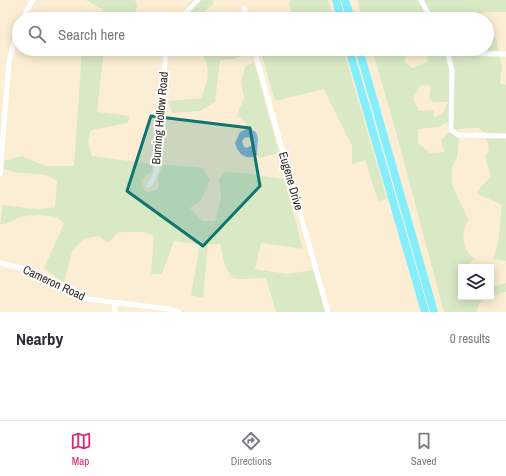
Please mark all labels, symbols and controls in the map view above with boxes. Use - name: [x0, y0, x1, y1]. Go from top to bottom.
- search box: [12, 12, 494, 56]
- icon: search: [26, 23, 48, 45]
- text: Search here: [58, 24, 125, 45]
- street label: Burning Hollow Road: [148, 71, 172, 165]
- street label: Eugene Drive: [275, 150, 307, 212]
- street label: Cameron Road: [20, 262, 88, 304]
- map controls: [458, 264, 494, 300]
- button: layers: [458, 264, 494, 300]
- text: Nearby: [16, 327, 63, 350]
- text: 0 results: [450, 330, 490, 347]
- tab: Map: [70, 430, 92, 468]
- tab: Directions: [231, 430, 272, 468]
- tab: Saved: [411, 430, 436, 468]

